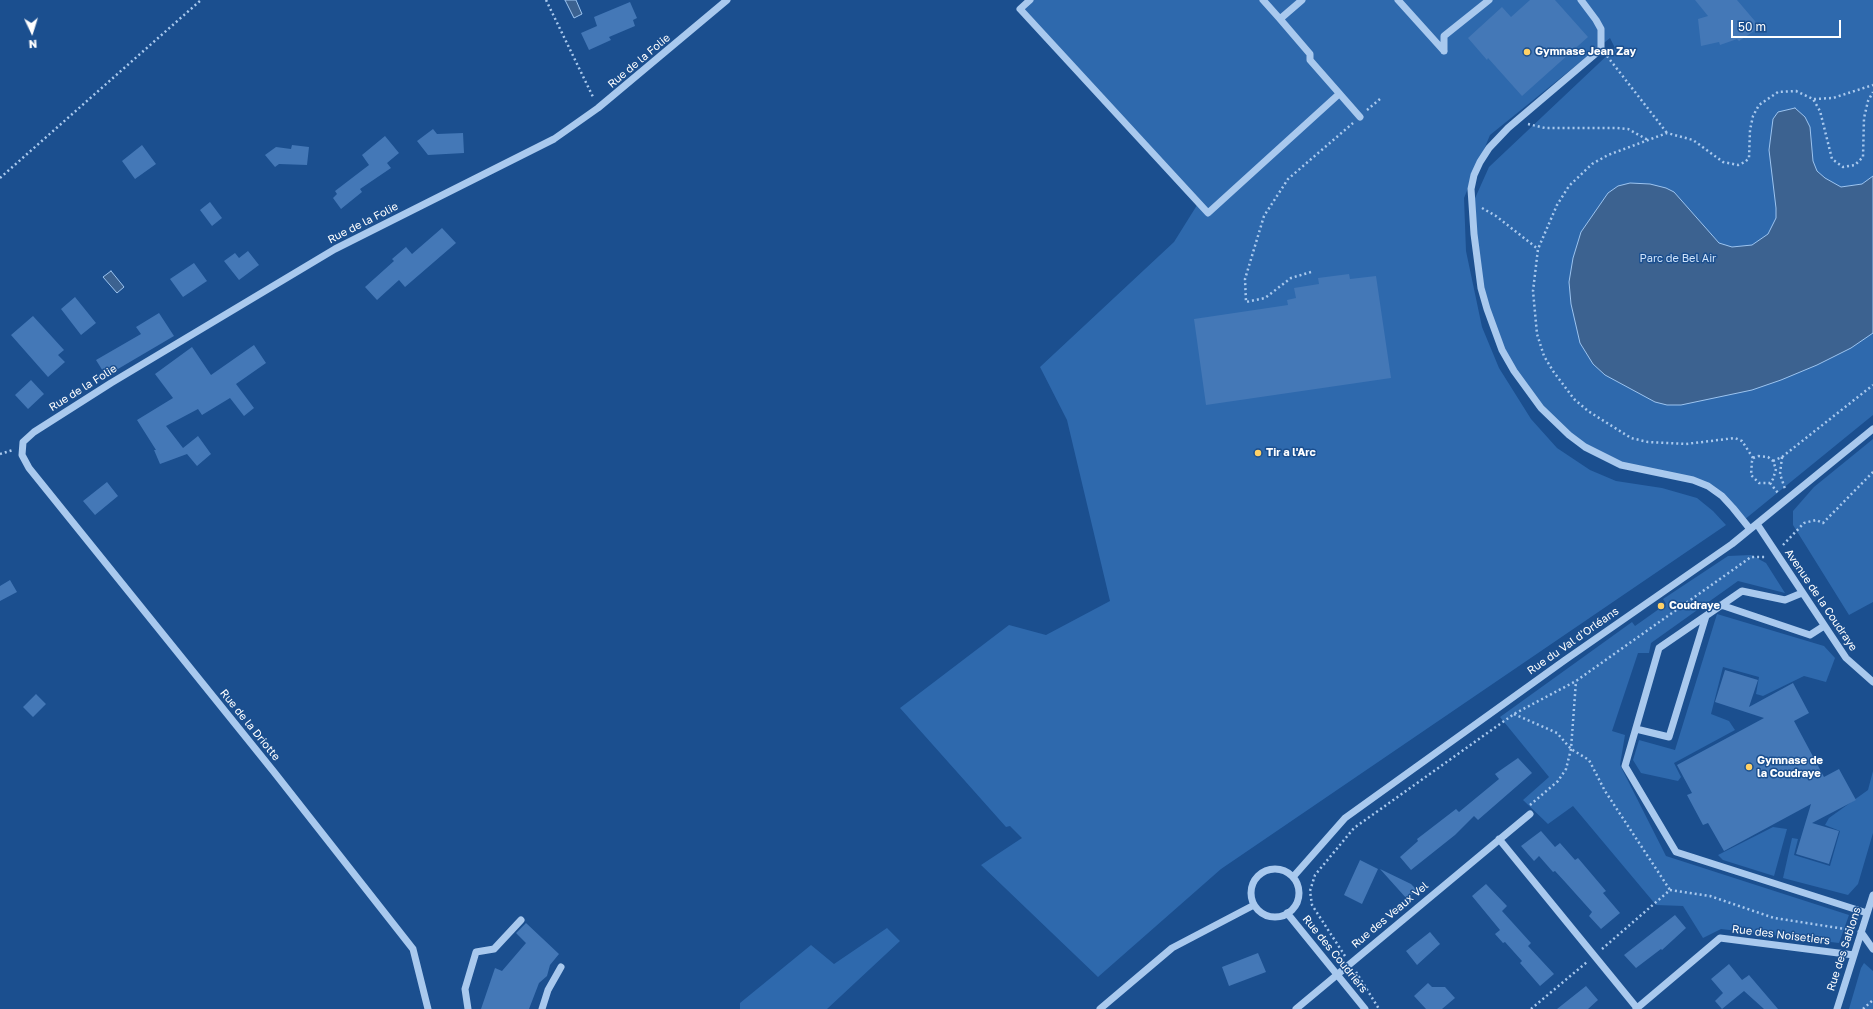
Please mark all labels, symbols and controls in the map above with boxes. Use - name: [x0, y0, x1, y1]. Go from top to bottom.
- north arrow: [12, 12, 52, 52]
- scale bar: [1733, 12, 1843, 38]
- text: 50 m: [1738, 19, 1766, 34]
- street label: Rue de la Folie: [605, 31, 673, 91]
- text: N: [28, 38, 38, 51]
- place label: Gymnase Jean Zay: [1535, 45, 1636, 59]
- marker: Gymnase Jean Zay: [1522, 47, 1532, 57]
- street label: Rue de la Folie: [326, 200, 400, 246]
- park label: Parc de Bel Air: [1640, 252, 1716, 266]
- street label: Rue de la Folie: [47, 362, 119, 414]
- place label: Tir a l'Arc: [1266, 446, 1316, 460]
- marker: Tir a l'Arc: [1253, 448, 1263, 458]
- street label: Avenue de la Coudraye: [1782, 547, 1860, 653]
- place label: Coudraye: [1669, 599, 1720, 613]
- marker: Coudraye: [1656, 601, 1666, 611]
- street label: Rue du Val d'Orléans: [1525, 604, 1621, 678]
- street label: Rue de la Driotte: [217, 687, 283, 763]
- place label: Gymnase de la Coudraye: [1757, 754, 1823, 780]
- marker: Gymnase de la Coudraye: [1744, 762, 1754, 772]
- street label: Rue des Veaux Vel: [1349, 879, 1431, 951]
- street label: Rue des Sablons: [1824, 905, 1864, 993]
- street label: Rue des Coudriers: [1300, 913, 1370, 995]
- street label: Rue des Noisetiers: [1731, 922, 1831, 948]

